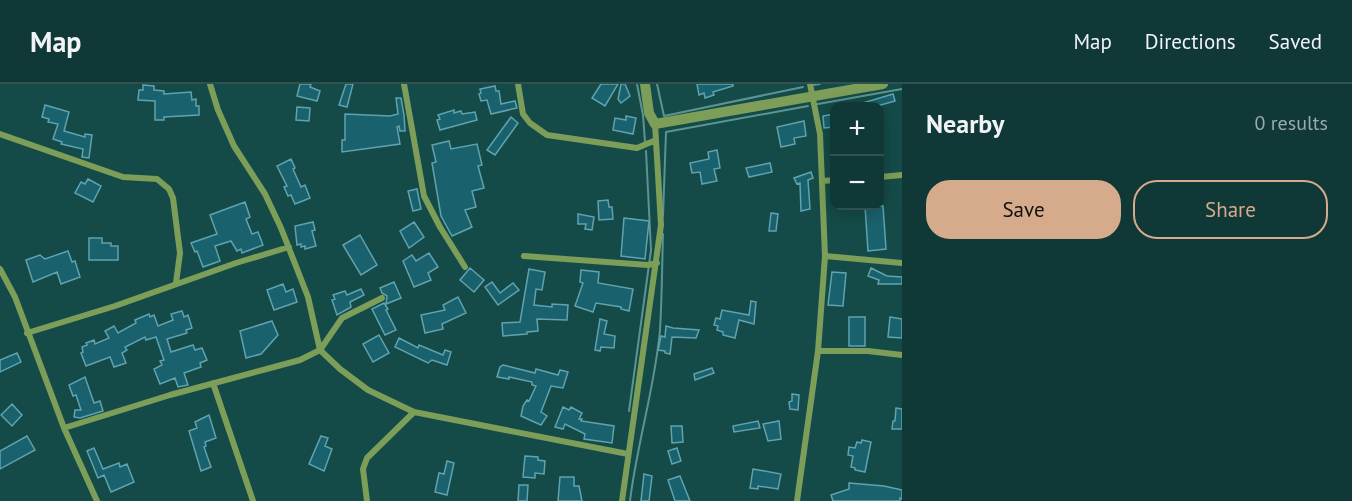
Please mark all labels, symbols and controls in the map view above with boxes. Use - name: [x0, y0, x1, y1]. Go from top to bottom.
- text: Map: [30, 23, 81, 60]
- text: Map: [1073, 28, 1112, 55]
- text: Directions: [1145, 28, 1236, 55]
- text: Saved: [1269, 28, 1322, 55]
- map controls: [830, 102, 884, 210]
- button: +: [830, 102, 884, 156]
- text: Nearby: [926, 107, 1004, 140]
- text: 0 results: [1255, 110, 1328, 136]
- button: −: [830, 156, 884, 210]
- button: Save: [926, 180, 1121, 239]
- button: Share: [1133, 180, 1328, 239]

